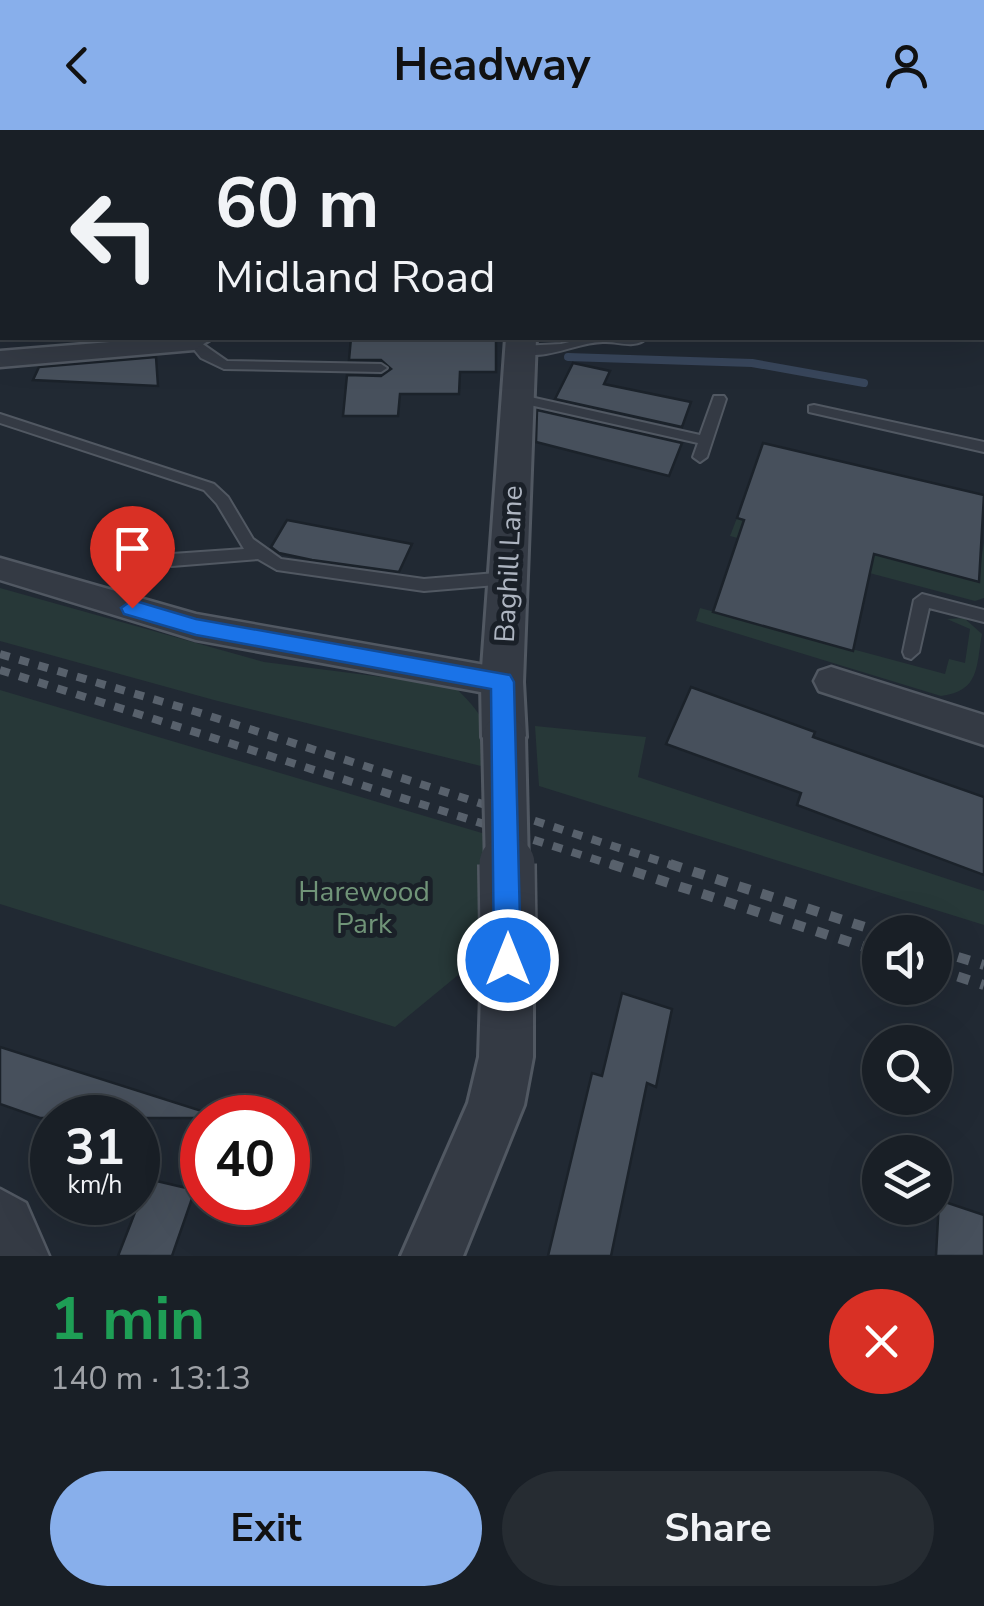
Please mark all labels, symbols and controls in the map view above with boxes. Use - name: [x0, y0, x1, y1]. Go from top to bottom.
- text: Headway: [394, 35, 590, 96]
- icon: back: [50, 38, 105, 93]
- icon: person: [879, 38, 934, 93]
- text: 60 m: [215, 156, 379, 252]
- icon: left: [50, 170, 180, 300]
- text: Midland Road: [215, 247, 495, 308]
- street label: Baghill Lane: [486, 485, 532, 643]
- pin: [90, 506, 175, 609]
- icon: arrive: [105, 521, 160, 576]
- park label: Harewood Park: [298, 873, 430, 943]
- position arrow: [456, 908, 560, 1012]
- map controls: [862, 915, 952, 1225]
- button: sound: [862, 915, 952, 1005]
- button: search: [862, 1025, 952, 1115]
- speed limit sign: 40: [180, 1095, 310, 1225]
- text: 31: [65, 1113, 125, 1182]
- button: layers: [862, 1135, 952, 1225]
- text: km/h: [67, 1168, 123, 1202]
- text: 1 min: [50, 1278, 205, 1360]
- button: close: [829, 1289, 934, 1394]
- text: 140 m · 13:13: [50, 1357, 251, 1400]
- button: Exit: [50, 1471, 482, 1586]
- button: Share: [502, 1471, 934, 1586]

